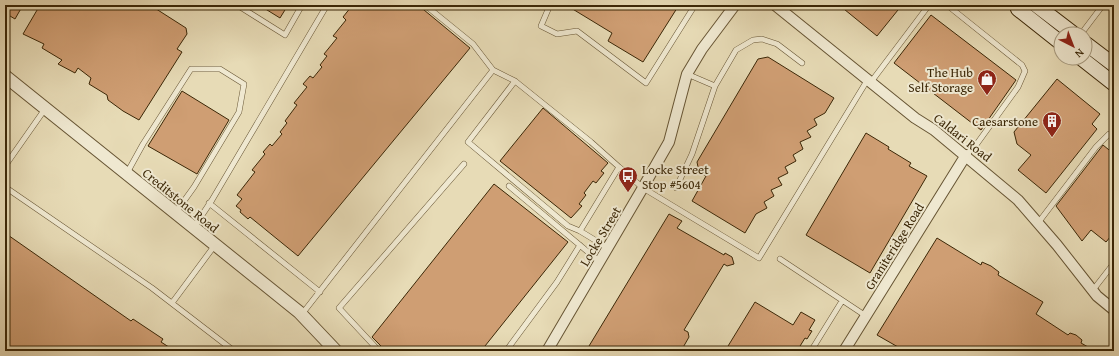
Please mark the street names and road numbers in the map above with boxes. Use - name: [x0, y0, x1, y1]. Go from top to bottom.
- street label: Caldari Road: [930, 109, 996, 166]
- street label: Creditstone Road: [138, 164, 223, 237]
- street label: Graniteridge Road: [860, 199, 929, 293]
- street label: Locke Street: [575, 202, 626, 270]

